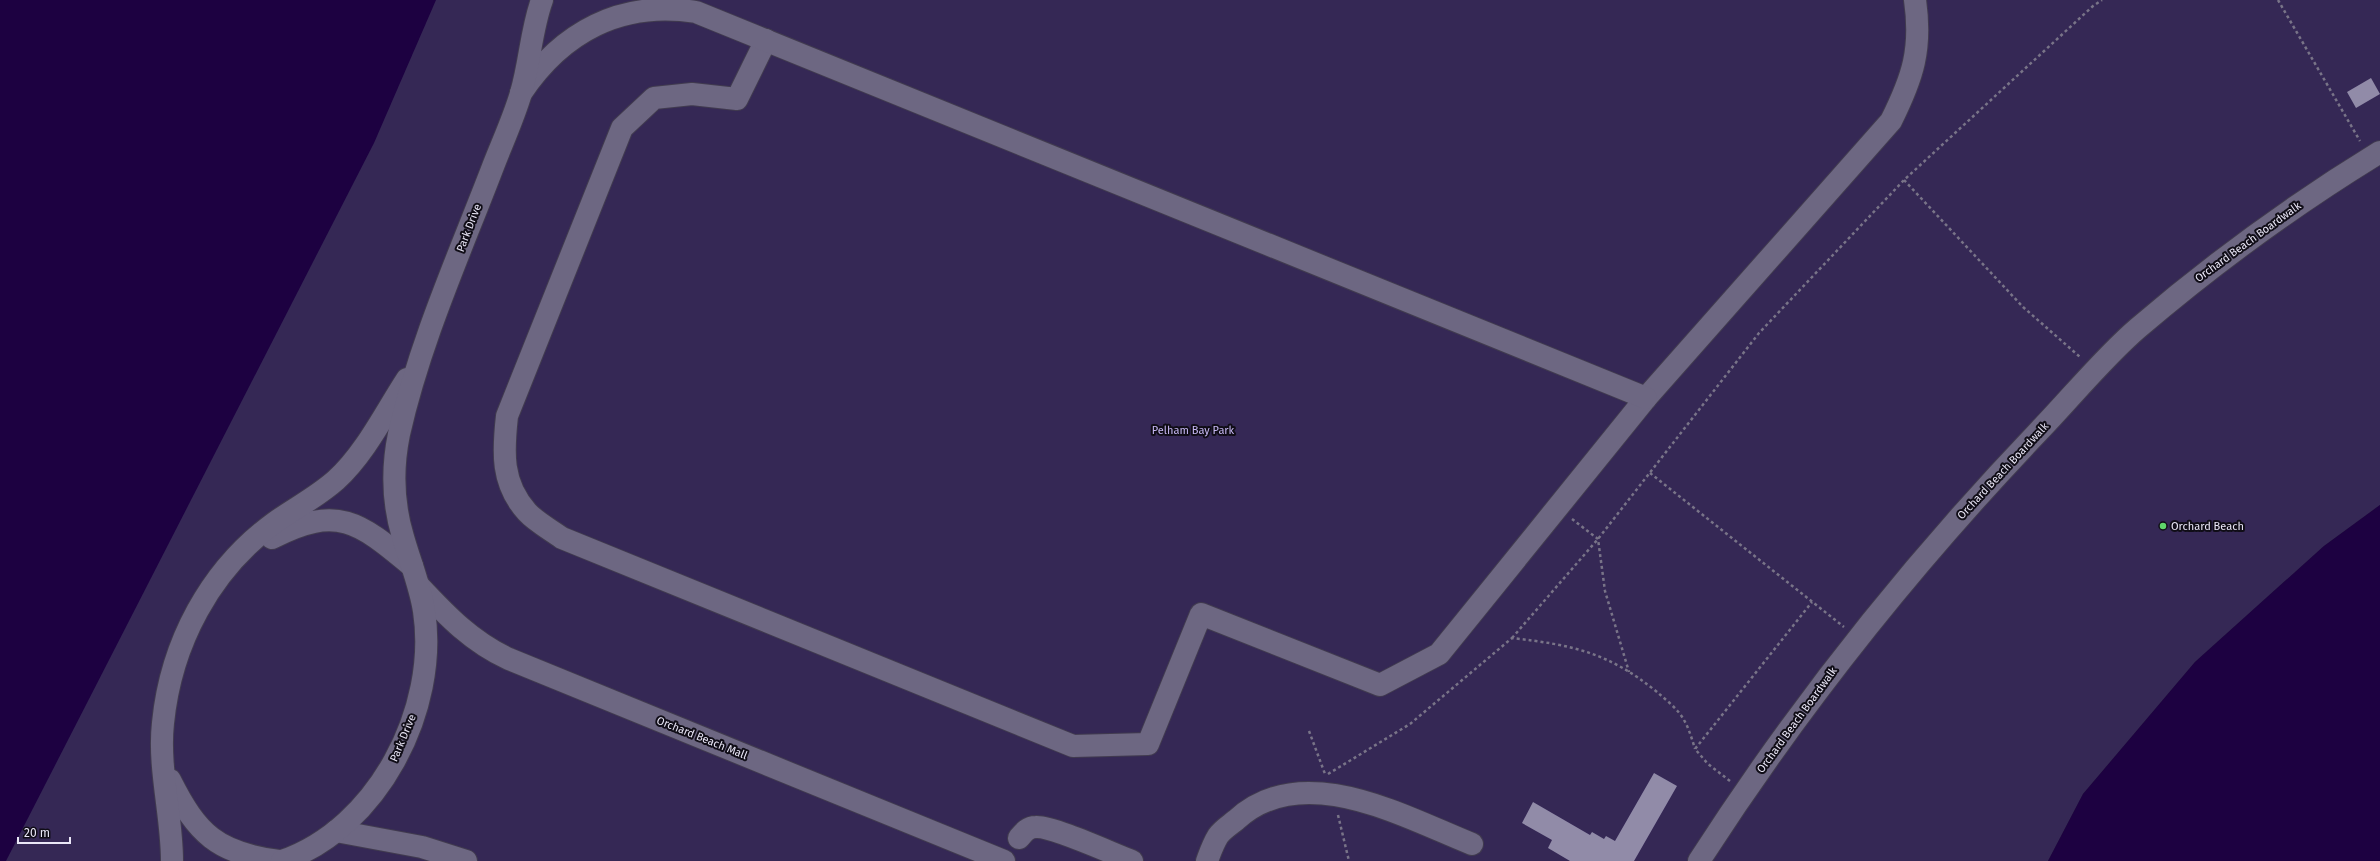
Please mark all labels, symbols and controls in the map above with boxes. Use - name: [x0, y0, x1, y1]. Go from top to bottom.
- street label: Orchard Beach Boardwalk: [2192, 199, 2304, 285]
- street label: Park Drive: [454, 202, 484, 254]
- street label: Orchard Beach Boardwalk: [1955, 420, 2052, 522]
- park label: Pelham Bay Park: [1152, 424, 1235, 437]
- place label: Orchard Beach: [2171, 520, 2244, 533]
- marker: Orchard Beach: [2158, 521, 2168, 531]
- street label: Orchard Beach Boardwalk: [1754, 664, 1840, 776]
- street label: Park Drive: [387, 712, 419, 764]
- street label: Orchard Beach Mall: [655, 714, 749, 762]
- scale bar: [18, 819, 70, 845]
- text: 20 m: [24, 826, 50, 840]

